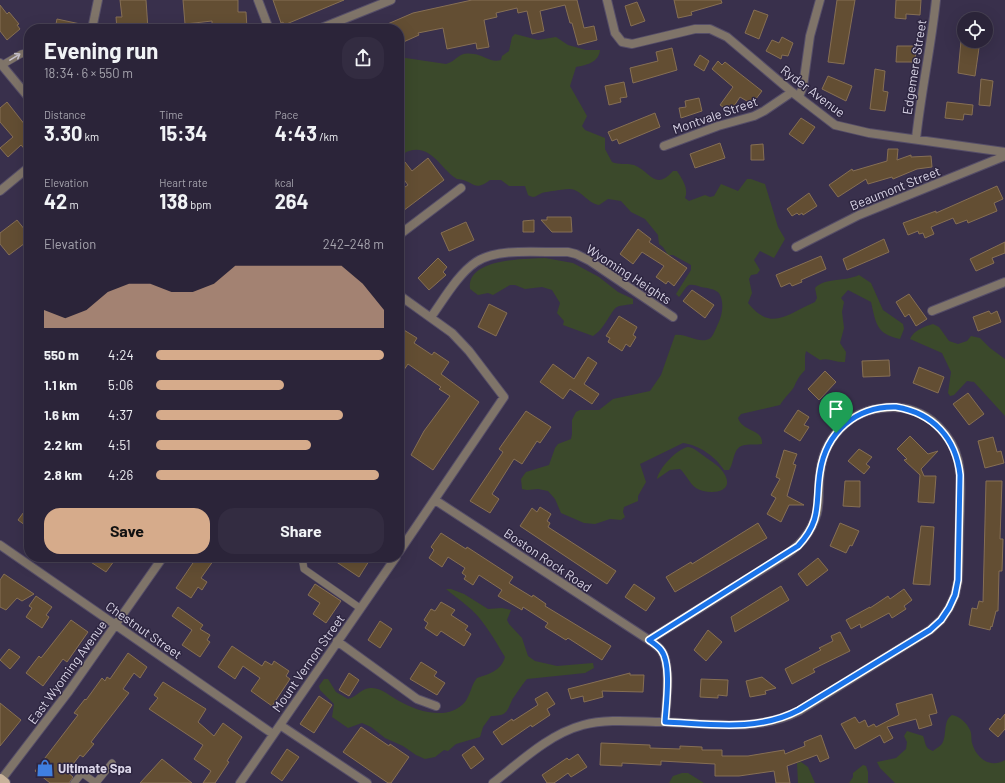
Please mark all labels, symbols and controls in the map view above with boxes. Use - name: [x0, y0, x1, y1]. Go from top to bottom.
- map controls: [957, 12, 993, 48]
- button: locate: [957, 12, 993, 48]
- street label: Edgemere Street: [899, 18, 929, 116]
- text: Evening run: [44, 37, 158, 63]
- button: share: [342, 37, 384, 79]
- one-way arrow: [9, 53, 20, 61]
- street label: Ryder Avenue: [778, 62, 848, 120]
- text: 18:34 · 6 × 550 m: [44, 65, 133, 81]
- street label: Montvale Street: [670, 93, 760, 137]
- text: Distance: [44, 108, 86, 121]
- text: Time: [159, 108, 183, 121]
- text: Pace: [275, 108, 298, 121]
- text: 3.30: [44, 121, 82, 145]
- text: 15:34: [159, 121, 207, 145]
- text: 4:43: [275, 121, 317, 145]
- text: km: [82, 130, 99, 143]
- text: /km: [317, 130, 338, 143]
- street label: Beaumont Street: [847, 163, 943, 213]
- text: Elevation: [44, 176, 88, 189]
- text: Heart rate: [159, 176, 208, 189]
- text: kcal: [275, 176, 294, 189]
- text: 42: [44, 189, 67, 213]
- text: 138: [159, 189, 188, 213]
- text: 264: [275, 189, 309, 213]
- text: m: [67, 198, 79, 211]
- text: bpm: [188, 198, 211, 211]
- text: Elevation: [44, 236, 96, 252]
- text: 242–248 m: [323, 236, 384, 252]
- street label: Wyoming Heights: [583, 240, 675, 308]
- text: 550 m: [44, 347, 79, 363]
- text: 4:24: [108, 347, 134, 363]
- text: 1.1 km: [44, 377, 77, 393]
- text: 5:06: [108, 377, 133, 393]
- pin: [819, 392, 853, 433]
- icon: arrive: [825, 398, 847, 420]
- text: 1.6 km: [44, 407, 79, 423]
- text: 4:37: [108, 407, 132, 423]
- text: 2.2 km: [44, 437, 82, 453]
- text: 4:51: [108, 437, 130, 453]
- text: 2.8 km: [44, 467, 82, 483]
- text: 4:26: [108, 467, 133, 483]
- button: Save: [44, 508, 210, 554]
- button: Share: [218, 508, 384, 554]
- street label: Boston Rock Road: [501, 525, 595, 595]
- street label: Chestnut Street: [103, 598, 185, 662]
- street label: Mount Vernon Street: [268, 611, 348, 715]
- street label: East Wyoming Avenue: [24, 617, 110, 727]
- shop icon: Ultimate Spa: [35, 758, 55, 778]
- place label: Ultimate Spa: [58, 760, 132, 776]

